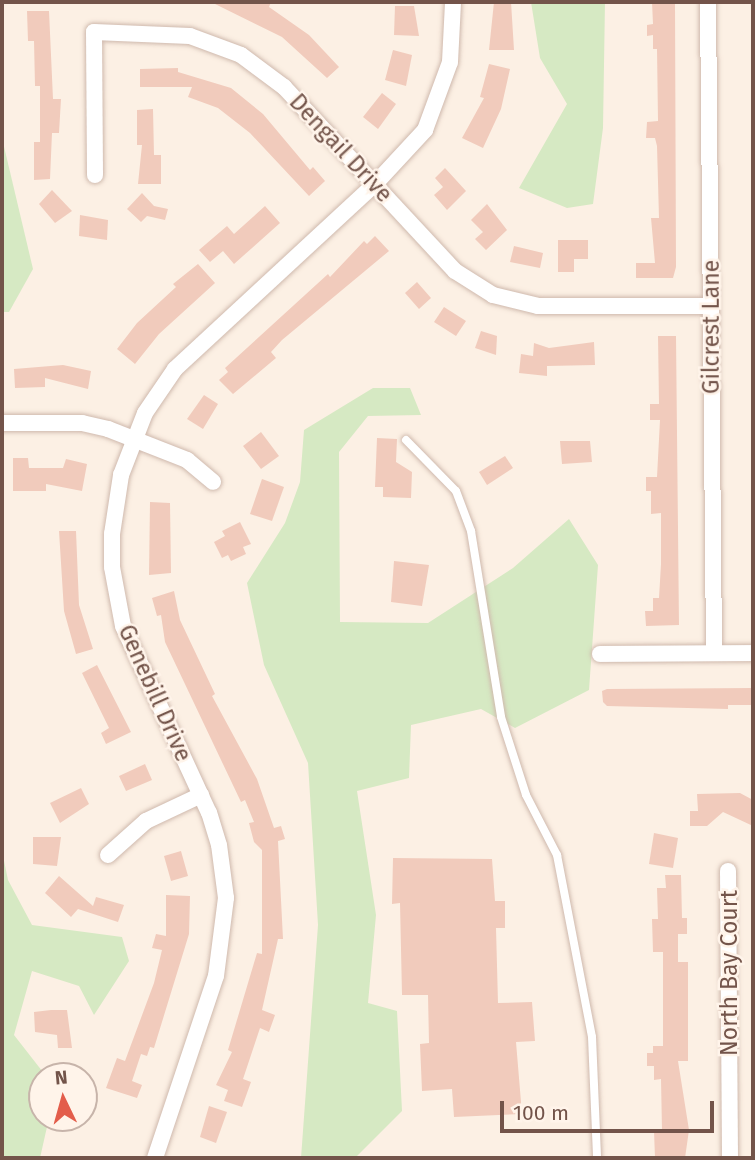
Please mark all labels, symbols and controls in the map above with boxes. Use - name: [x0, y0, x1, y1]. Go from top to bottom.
- street label: Dengail Drive: [284, 88, 398, 208]
- street label: Gilcrest Lane: [697, 260, 725, 394]
- street label: Genebill Drive: [113, 620, 197, 766]
- street label: North Bay Court: [715, 890, 743, 1056]
- north arrow: [28, 1062, 98, 1132]
- text: N: [54, 1066, 69, 1090]
- scale bar: [503, 1086, 716, 1130]
- text: 100 m: [513, 1100, 569, 1126]

